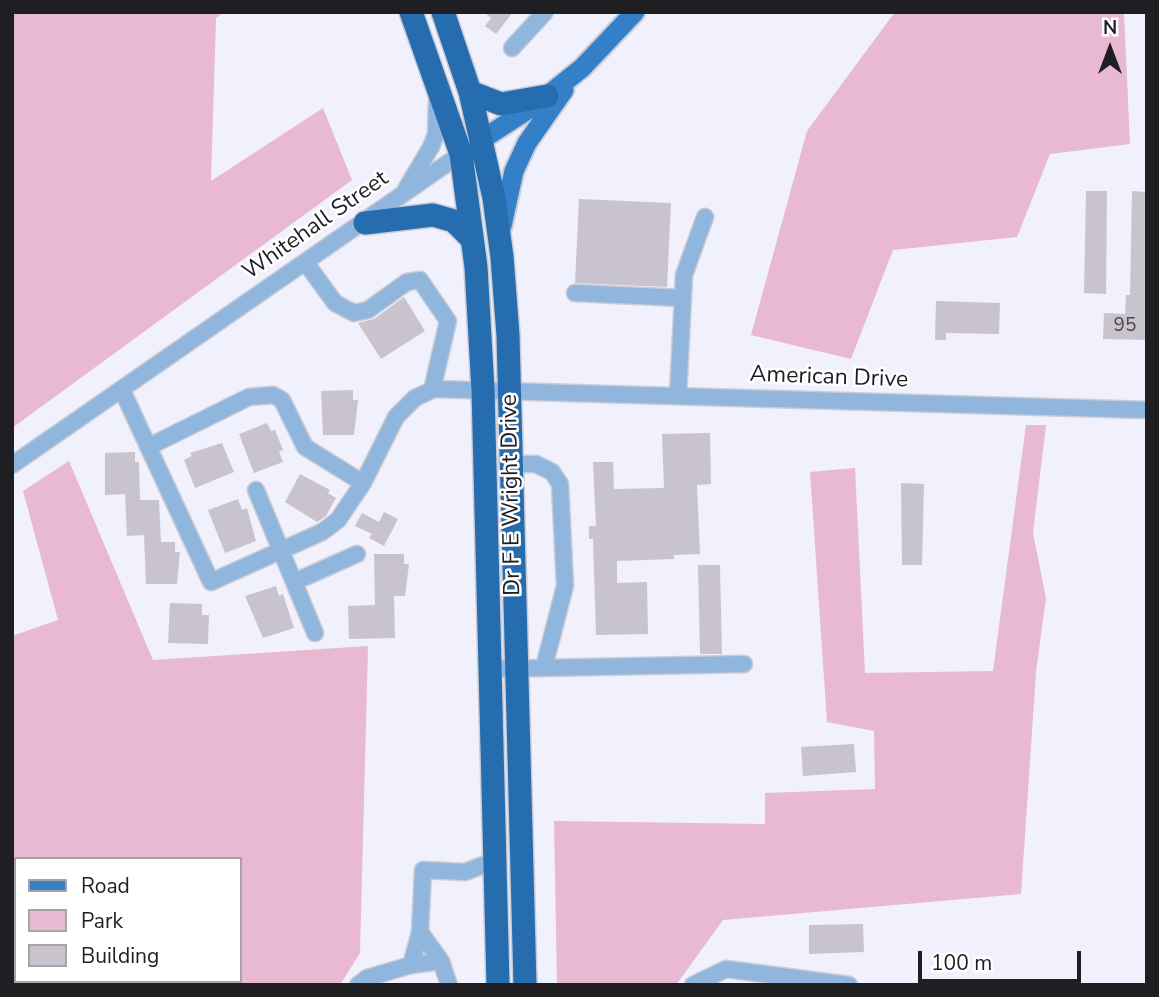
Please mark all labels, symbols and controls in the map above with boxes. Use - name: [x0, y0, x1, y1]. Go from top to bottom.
- north arrow: [1075, 14, 1145, 84]
- text: N: [1103, 15, 1117, 41]
- street label: Whitehall Street: [238, 166, 394, 286]
- house number: 95: [1114, 315, 1136, 337]
- street label: American Drive: [749, 361, 909, 395]
- street label: Dr F E Wright Drive: [496, 394, 528, 596]
- legend: [14, 857, 242, 983]
- text: Road: [81, 872, 130, 900]
- text: Park: [81, 907, 123, 935]
- scale bar: [921, 937, 1084, 981]
- text: Building: [81, 942, 159, 970]
- text: 100 m: [931, 949, 992, 977]

